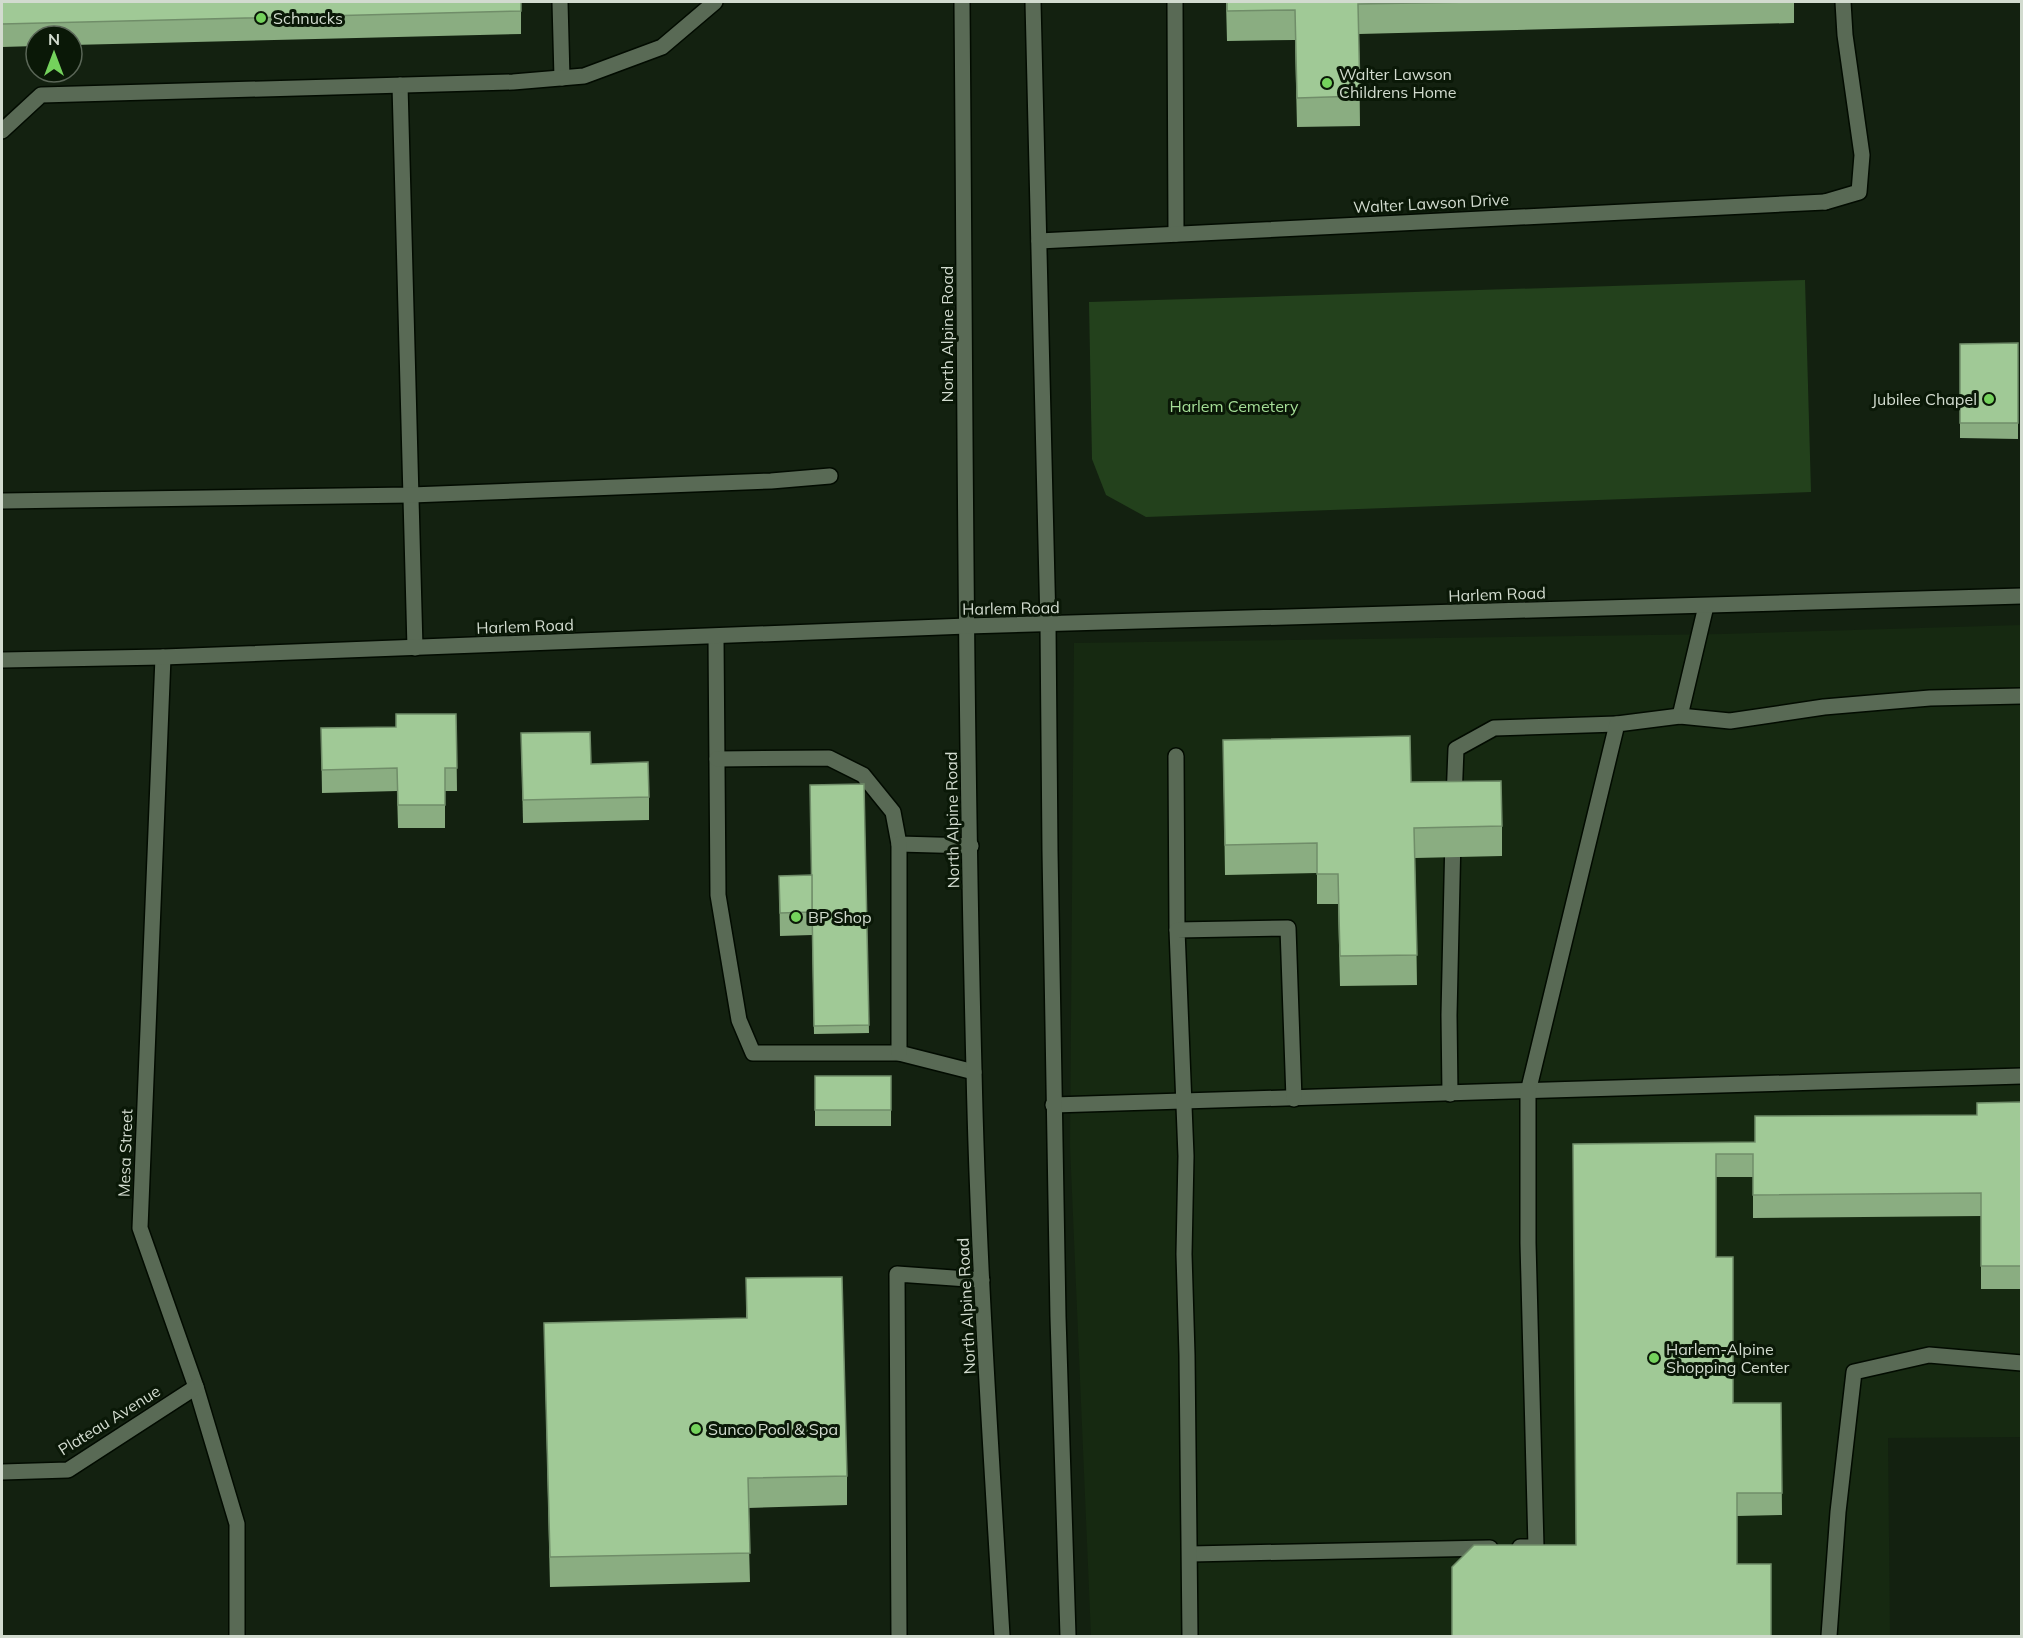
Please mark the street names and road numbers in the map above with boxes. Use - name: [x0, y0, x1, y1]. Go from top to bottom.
- street label: Walter Lawson Drive: [1353, 189, 1509, 217]
- street label: North Alpine Road: [937, 266, 957, 402]
- street label: Harlem Road: [1448, 582, 1546, 606]
- street label: Harlem Road: [962, 597, 1060, 619]
- street label: Harlem Road: [476, 614, 574, 638]
- street label: North Alpine Road: [941, 751, 963, 889]
- street label: Mesa Street: [113, 1108, 137, 1198]
- street label: North Alpine Road: [952, 1237, 980, 1375]
- street label: Plateau Avenue: [54, 1381, 164, 1459]

